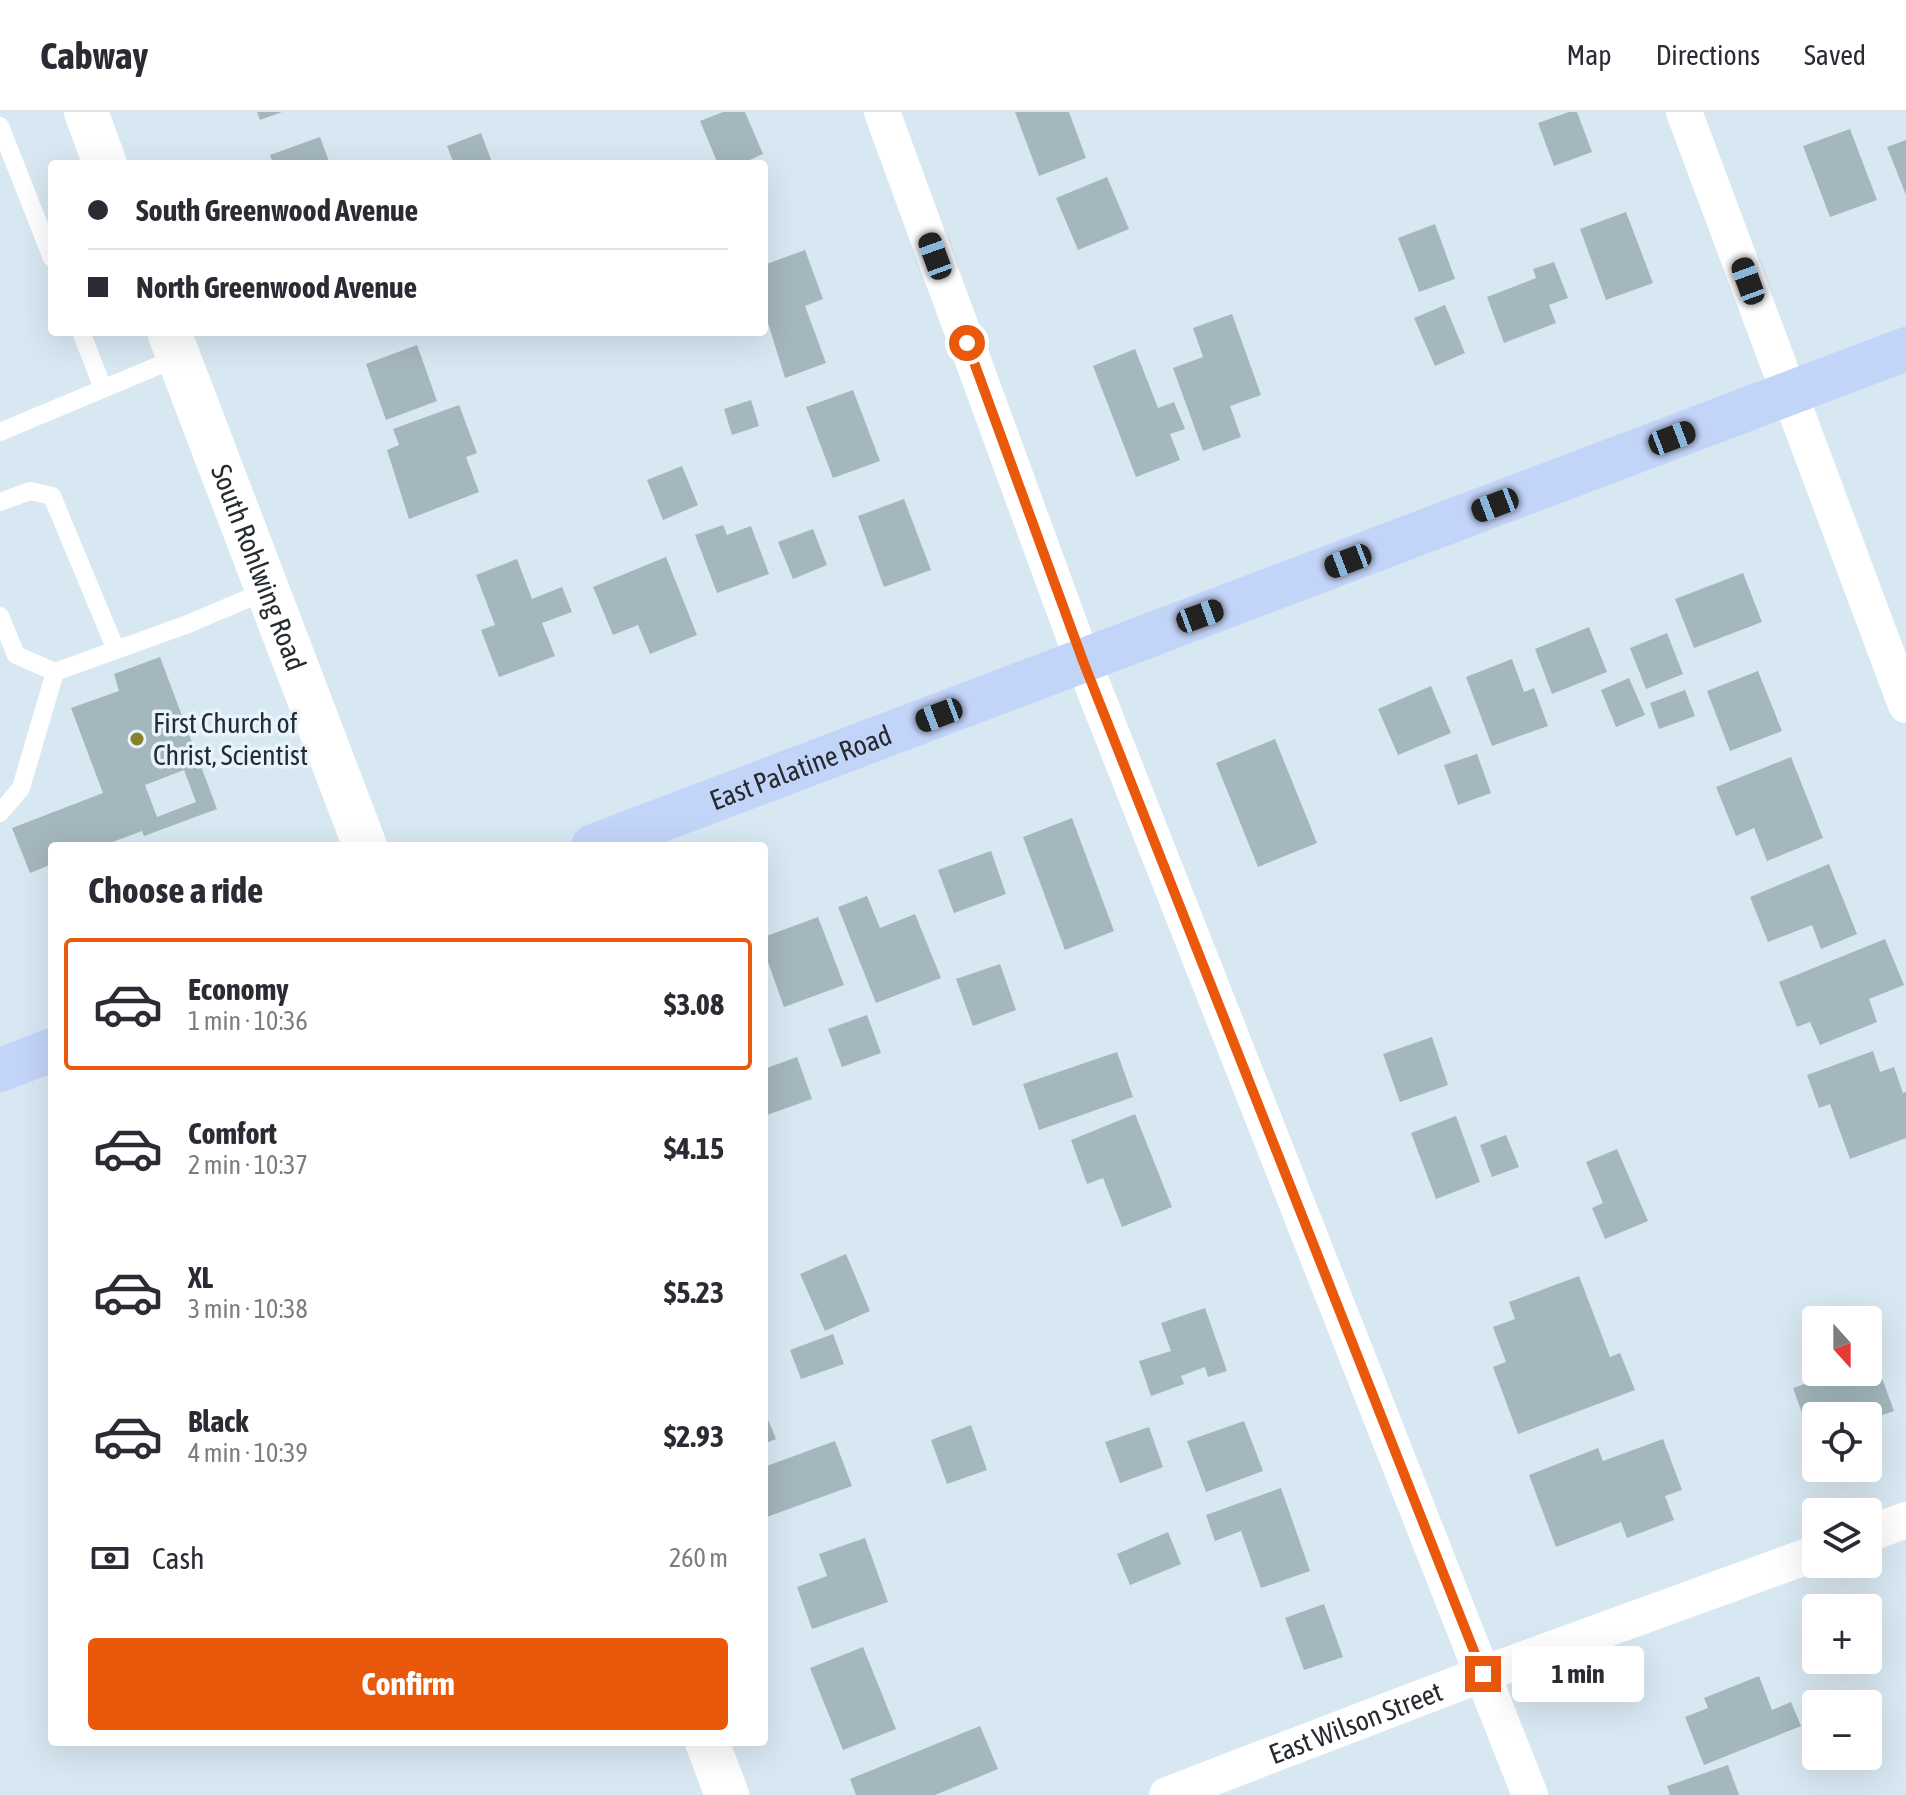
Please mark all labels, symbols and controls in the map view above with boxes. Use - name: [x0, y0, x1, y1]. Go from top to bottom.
- text: Cabway: [40, 34, 148, 77]
- text: Map: [1567, 39, 1612, 71]
- text: Directions: [1656, 39, 1760, 71]
- text: Saved: [1804, 39, 1866, 71]
- text: South Greenwood Avenue: [136, 193, 418, 227]
- car: [916, 229, 954, 283]
- car: [1729, 254, 1767, 308]
- text: North Greenwood Avenue: [136, 270, 417, 304]
- route start: [949, 325, 985, 361]
- car: [1645, 418, 1699, 458]
- street label: South Rohlwing Road: [205, 460, 313, 675]
- car: [1468, 485, 1522, 525]
- car: [1321, 541, 1375, 581]
- car: [1173, 597, 1227, 635]
- car: [912, 695, 966, 735]
- place label: First Church of Christ, Scientist: [153, 707, 308, 771]
- street label: East Palatine Road: [705, 719, 896, 816]
- marker: First Church of Christ, Scientist: [128, 730, 146, 748]
- text: Choose a ride: [88, 869, 263, 911]
- icon: car: [92, 968, 164, 1040]
- text: Economy: [188, 972, 289, 1006]
- text: $3.08: [664, 987, 724, 1021]
- text: 1 min · 10:36: [188, 1006, 308, 1036]
- icon: car: [92, 1112, 164, 1184]
- text: Comfort: [188, 1116, 277, 1150]
- text: $4.15: [664, 1131, 724, 1165]
- text: 2 min · 10:37: [188, 1150, 308, 1180]
- icon: car: [92, 1256, 164, 1328]
- text: XL: [188, 1260, 213, 1294]
- text: $5.23: [664, 1275, 724, 1309]
- text: 3 min · 10:38: [188, 1294, 308, 1324]
- north arrow: [1802, 1306, 1882, 1386]
- map controls: [1802, 1306, 1882, 1770]
- icon: car: [92, 1400, 164, 1472]
- button: locate: [1802, 1402, 1882, 1482]
- text: Black: [188, 1404, 248, 1438]
- text: $2.93: [664, 1419, 724, 1453]
- text: 4 min · 10:39: [188, 1438, 308, 1468]
- button: layers: [1802, 1498, 1882, 1578]
- icon: cash: [88, 1536, 132, 1580]
- text: Cash: [152, 1541, 205, 1575]
- text: 260 m: [669, 1543, 728, 1573]
- button: +: [1802, 1594, 1882, 1674]
- button: Confirm: [88, 1638, 728, 1730]
- callout: 1 min: [1511, 1646, 1643, 1702]
- route end: [1465, 1656, 1501, 1692]
- text: 1 min: [1551, 1659, 1605, 1689]
- street label: East Wilson Street: [1264, 1675, 1447, 1770]
- button: −: [1802, 1690, 1882, 1770]

